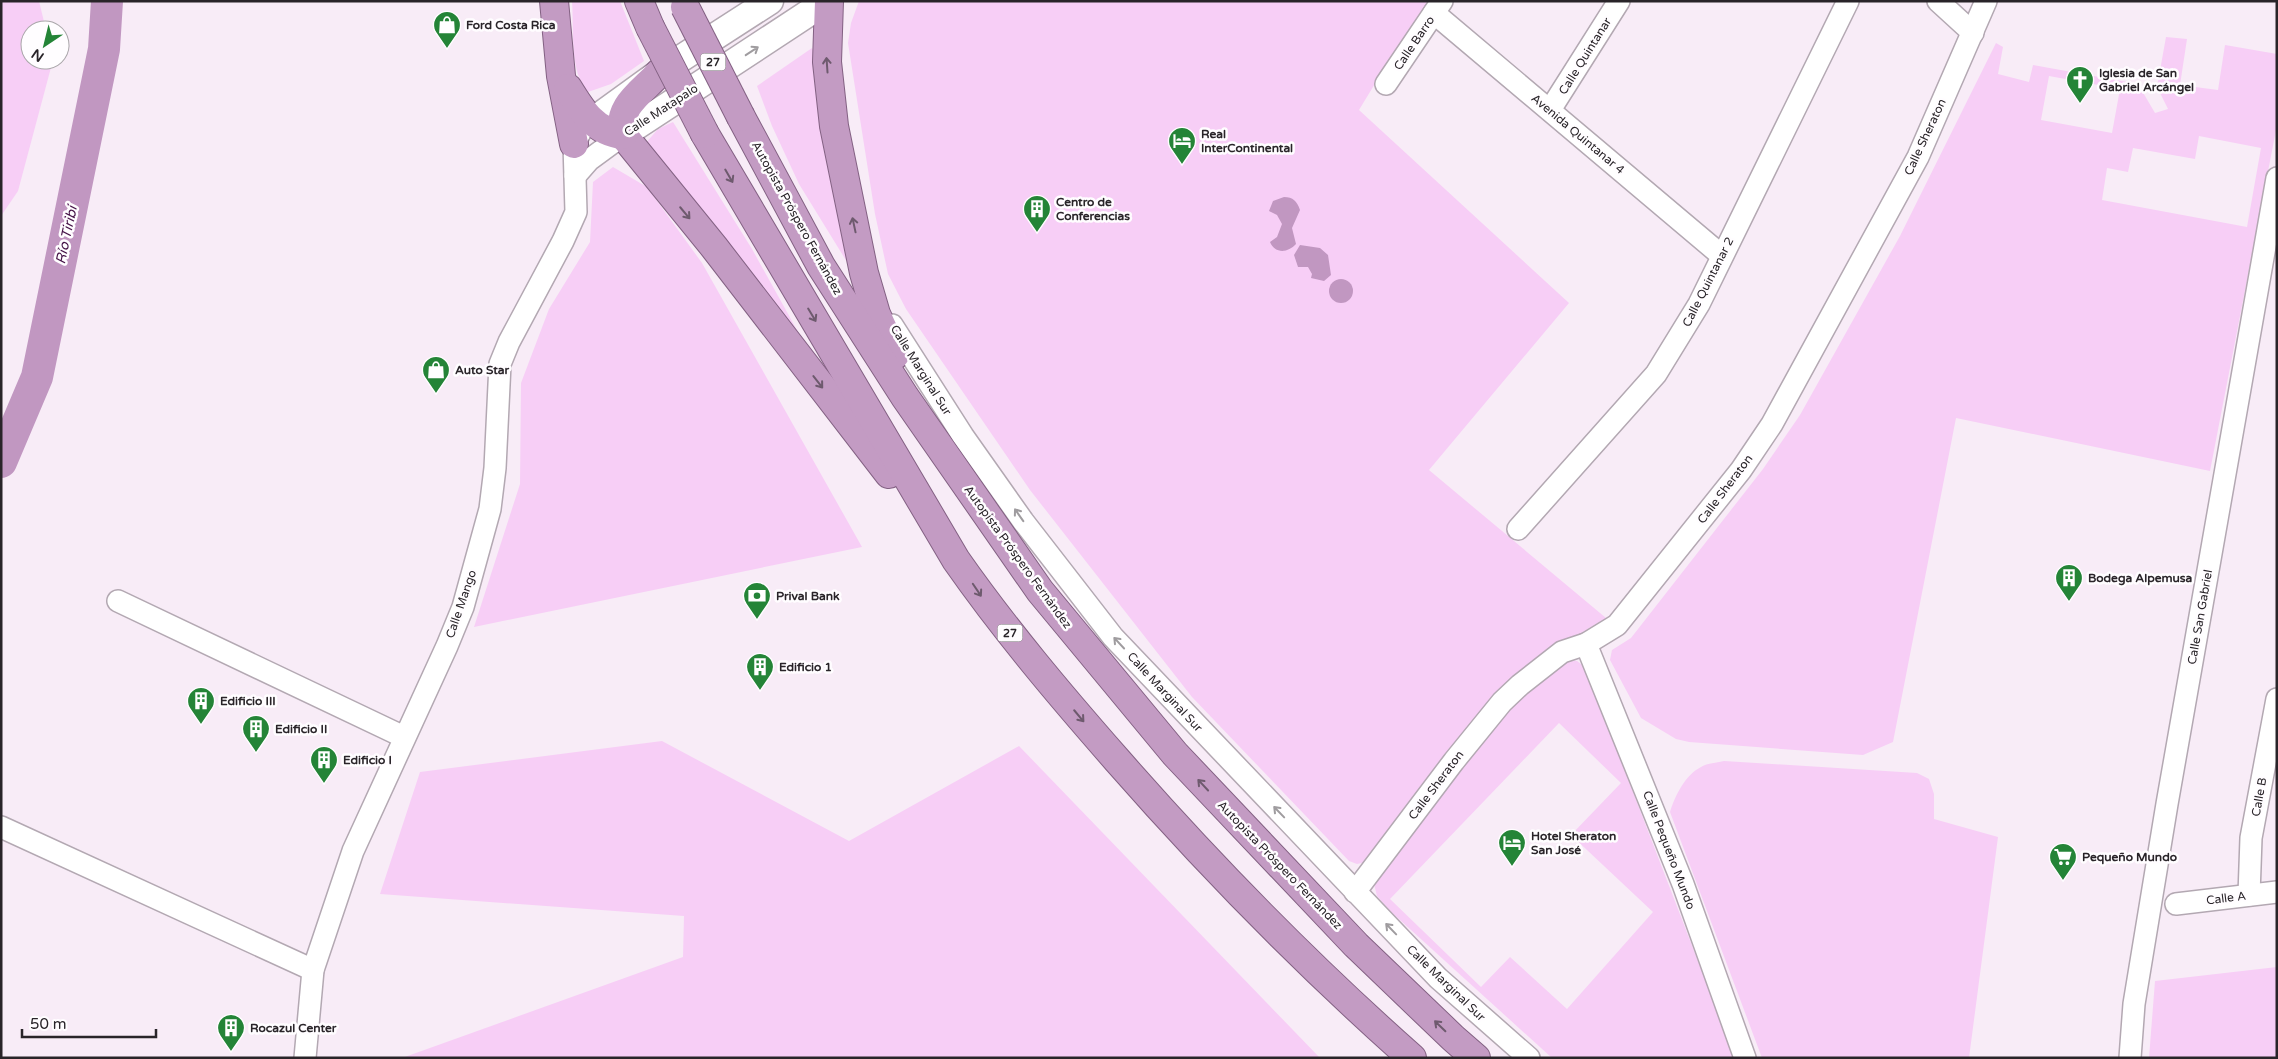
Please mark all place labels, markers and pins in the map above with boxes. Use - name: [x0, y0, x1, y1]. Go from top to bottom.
- shop icon: Ford Costa Rica: [432, 10, 462, 49]
- place label: Ford Costa Rica: [466, 18, 556, 32]
- church icon: Iglesia de San Gabriel Arcángel: [2065, 65, 2095, 104]
- place label: Iglesia de San Gabriel Arcángel: [2099, 66, 2194, 95]
- hotel icon: Real InterContinental: [1167, 126, 1197, 165]
- place label: Real InterContinental: [1201, 127, 1293, 155]
- building icon: Centro de Conferencias: [1022, 194, 1052, 233]
- place label: Centro de Conferencias: [1056, 195, 1130, 223]
- shop icon: Auto Star: [421, 355, 451, 394]
- place label: Auto Star: [455, 363, 509, 377]
- building icon: Bodega Alpemusa: [2054, 563, 2084, 602]
- place label: Bodega Alpemusa: [2088, 571, 2193, 586]
- bank icon: Prival Bank: [742, 581, 772, 620]
- place label: Prival Bank: [776, 589, 840, 603]
- building icon: Edificio 1: [745, 652, 775, 691]
- place label: Edificio 1: [779, 660, 832, 674]
- building icon: Edificio III: [186, 686, 216, 725]
- place label: Edificio III: [220, 694, 276, 708]
- building icon: Edificio II: [241, 714, 271, 753]
- place label: Edificio II: [275, 722, 327, 736]
- building icon: Edificio I: [309, 745, 339, 784]
- place label: Edificio I: [343, 753, 392, 767]
- hotel icon: Hotel Sheraton San José: [1497, 828, 1527, 867]
- place label: Hotel Sheraton San José: [1531, 829, 1616, 857]
- supermarket icon: Pequeño Mundo: [2048, 842, 2078, 881]
- place label: Pequeño Mundo: [2082, 850, 2177, 865]
- building icon: Rocazul Center: [216, 1013, 246, 1052]
- place label: Rocazul Center: [250, 1021, 337, 1035]

